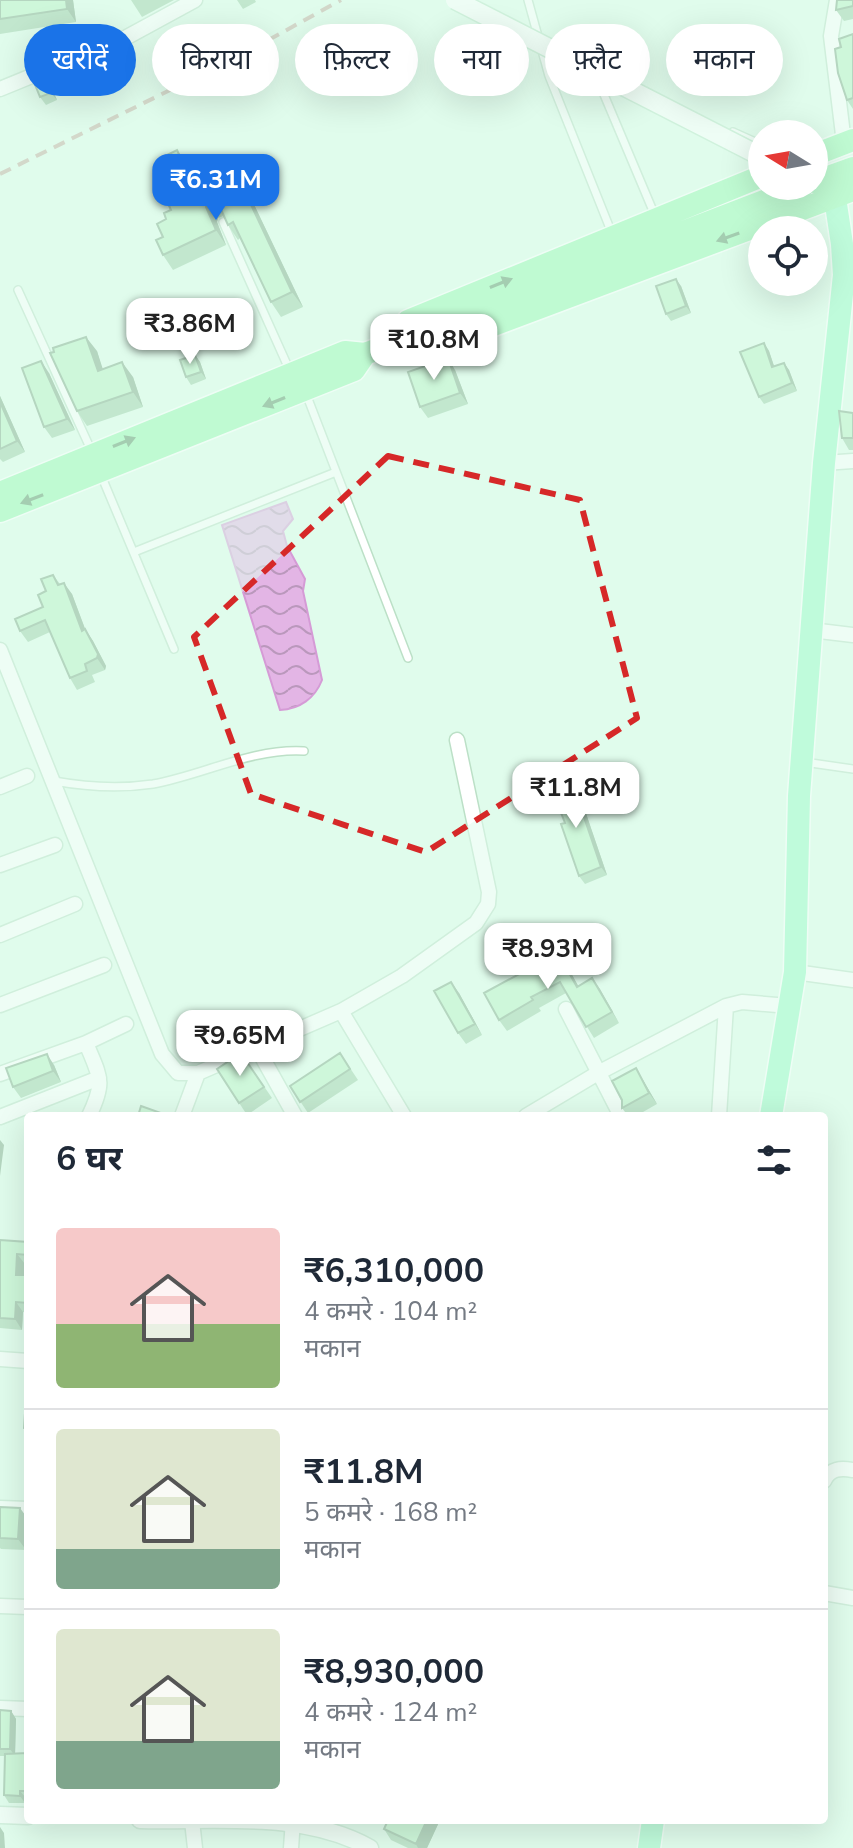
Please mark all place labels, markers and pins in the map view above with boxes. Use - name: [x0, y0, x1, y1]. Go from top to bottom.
- pin: ₹6.31M: [151, 154, 281, 222]
- pin: ₹3.86M: [125, 298, 255, 366]
- pin: ₹10.8M: [369, 314, 499, 382]
- pin: ₹11.8M: [511, 762, 641, 830]
- pin: ₹8.93M: [483, 923, 613, 991]
- pin: ₹9.65M: [175, 1010, 305, 1078]

